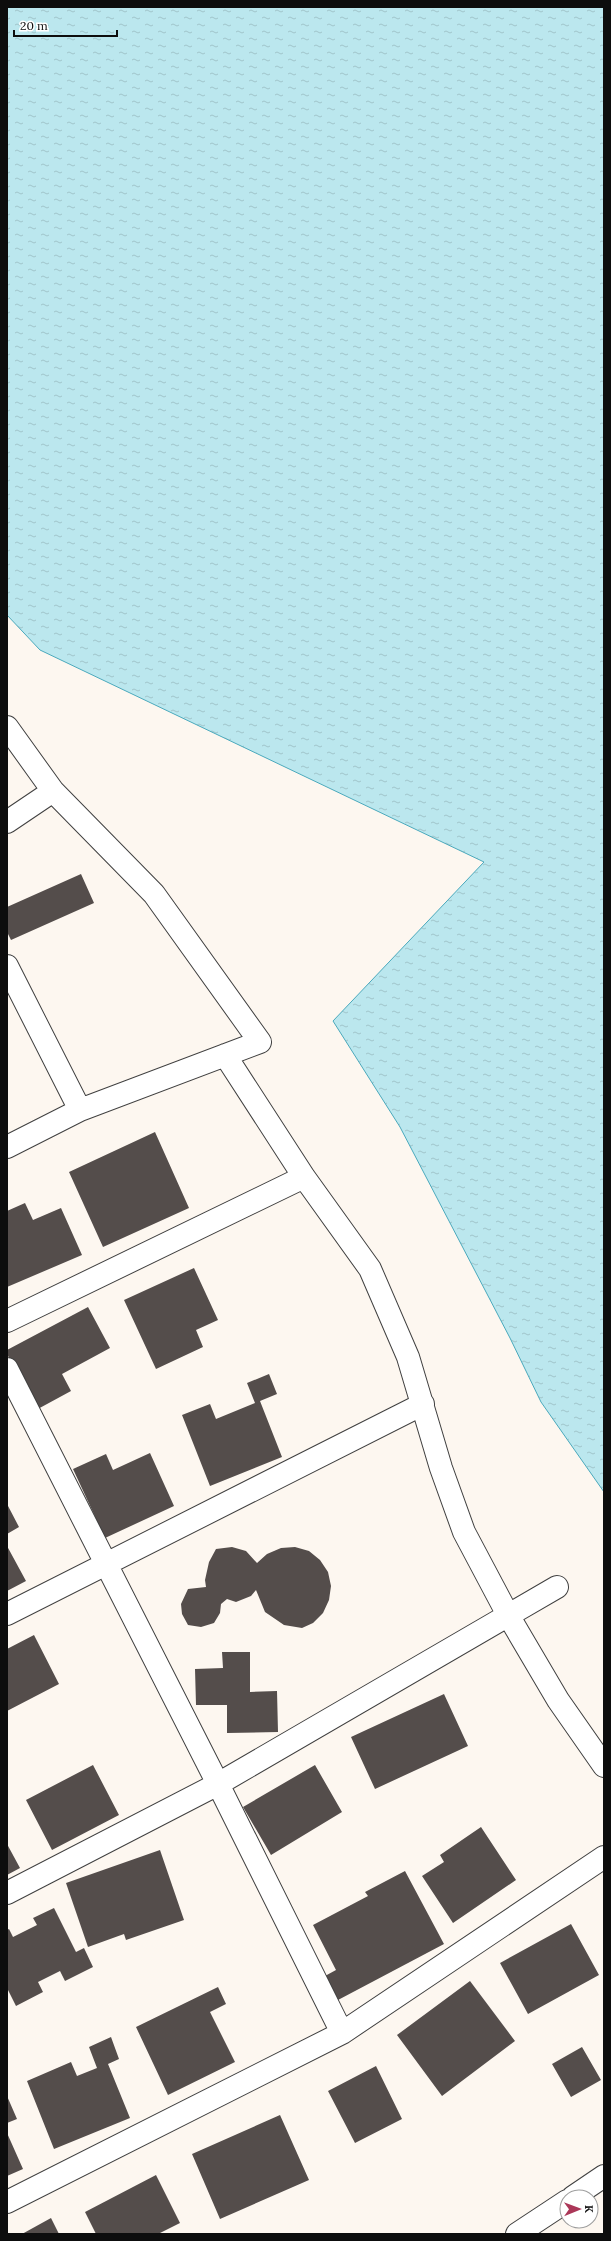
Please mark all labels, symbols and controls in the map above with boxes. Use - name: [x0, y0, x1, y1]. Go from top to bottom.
- scale bar: [14, 12, 117, 38]
- text: 20 m: [20, 18, 48, 33]
- north arrow: [559, 2189, 599, 2229]
- text: K: [582, 2205, 596, 2213]

